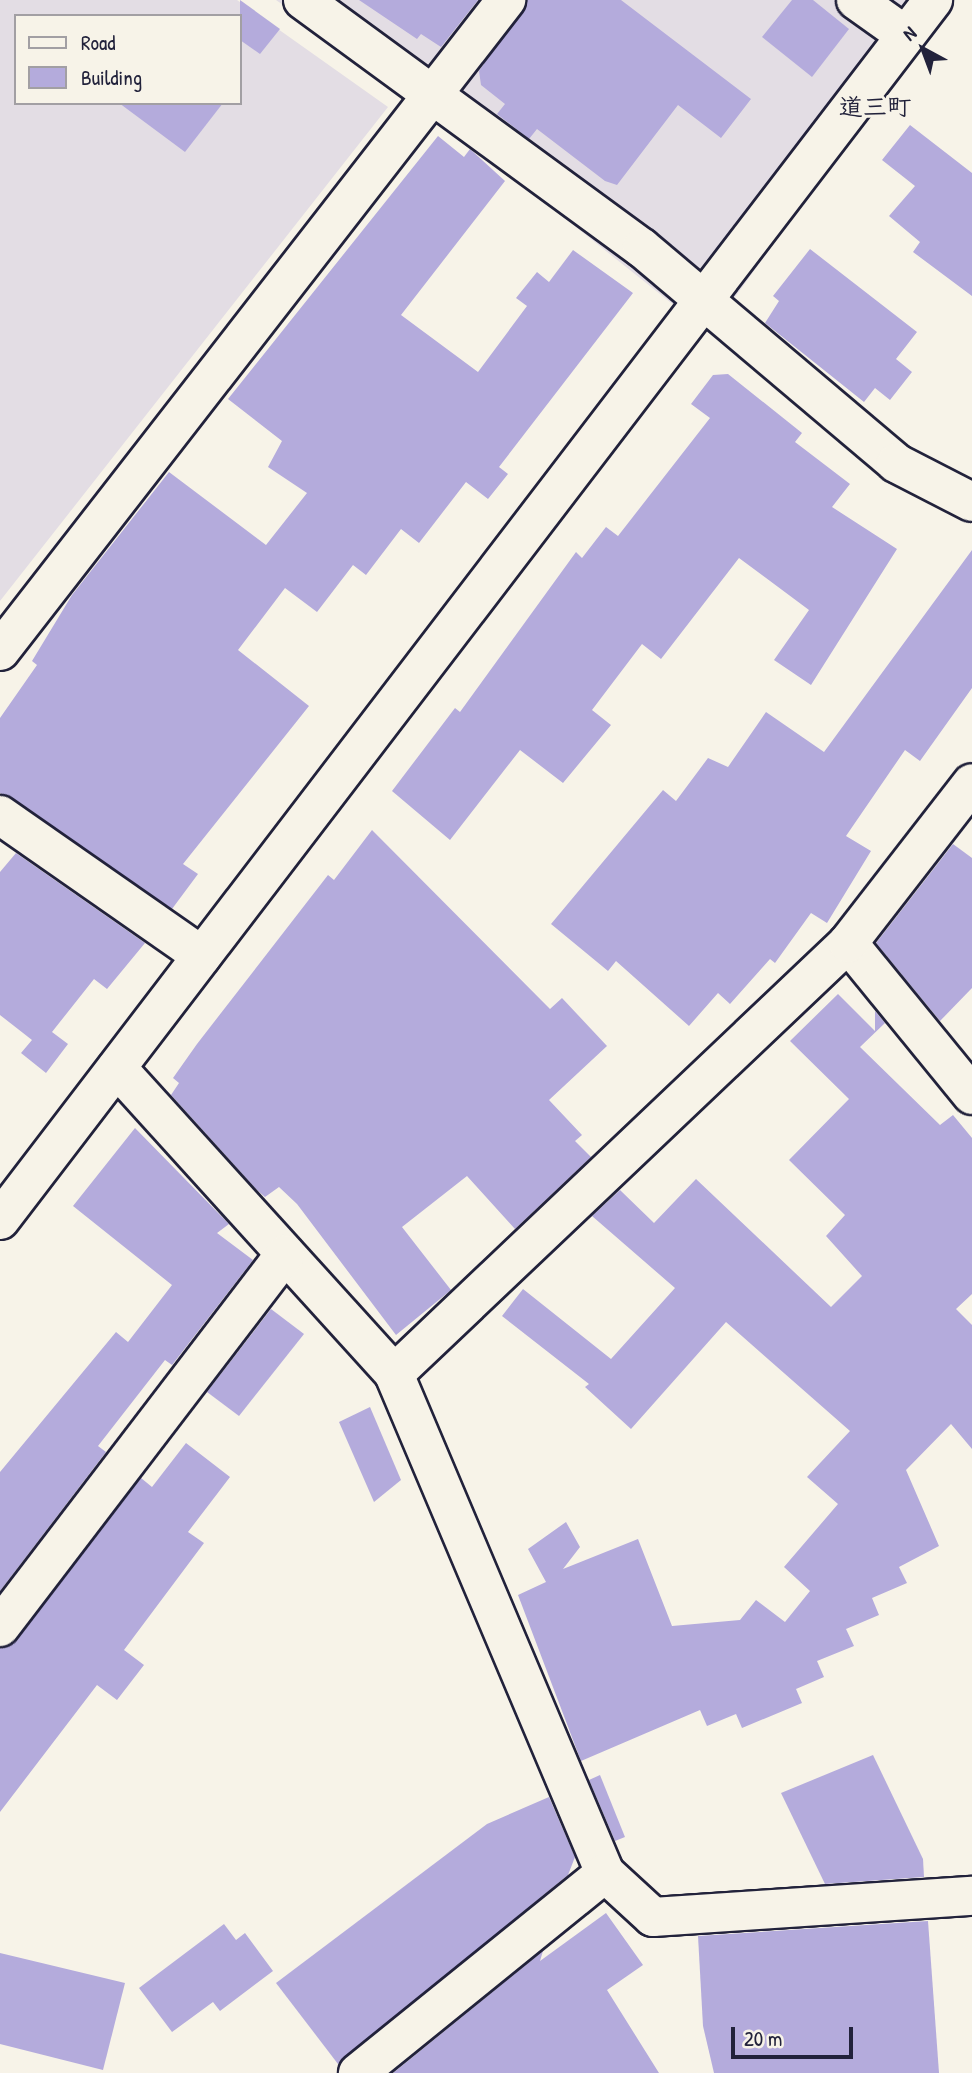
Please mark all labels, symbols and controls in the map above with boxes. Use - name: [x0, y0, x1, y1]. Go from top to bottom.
- legend: [14, 14, 242, 105]
- north arrow: [888, 14, 958, 84]
- text: N: [897, 20, 922, 46]
- text: Road: [81, 28, 115, 57]
- text: Building: [81, 63, 142, 92]
- district label: 道三町: [839, 93, 911, 121]
- scale bar: [734, 2014, 856, 2058]
- text: 20 m: [744, 2024, 782, 2053]

